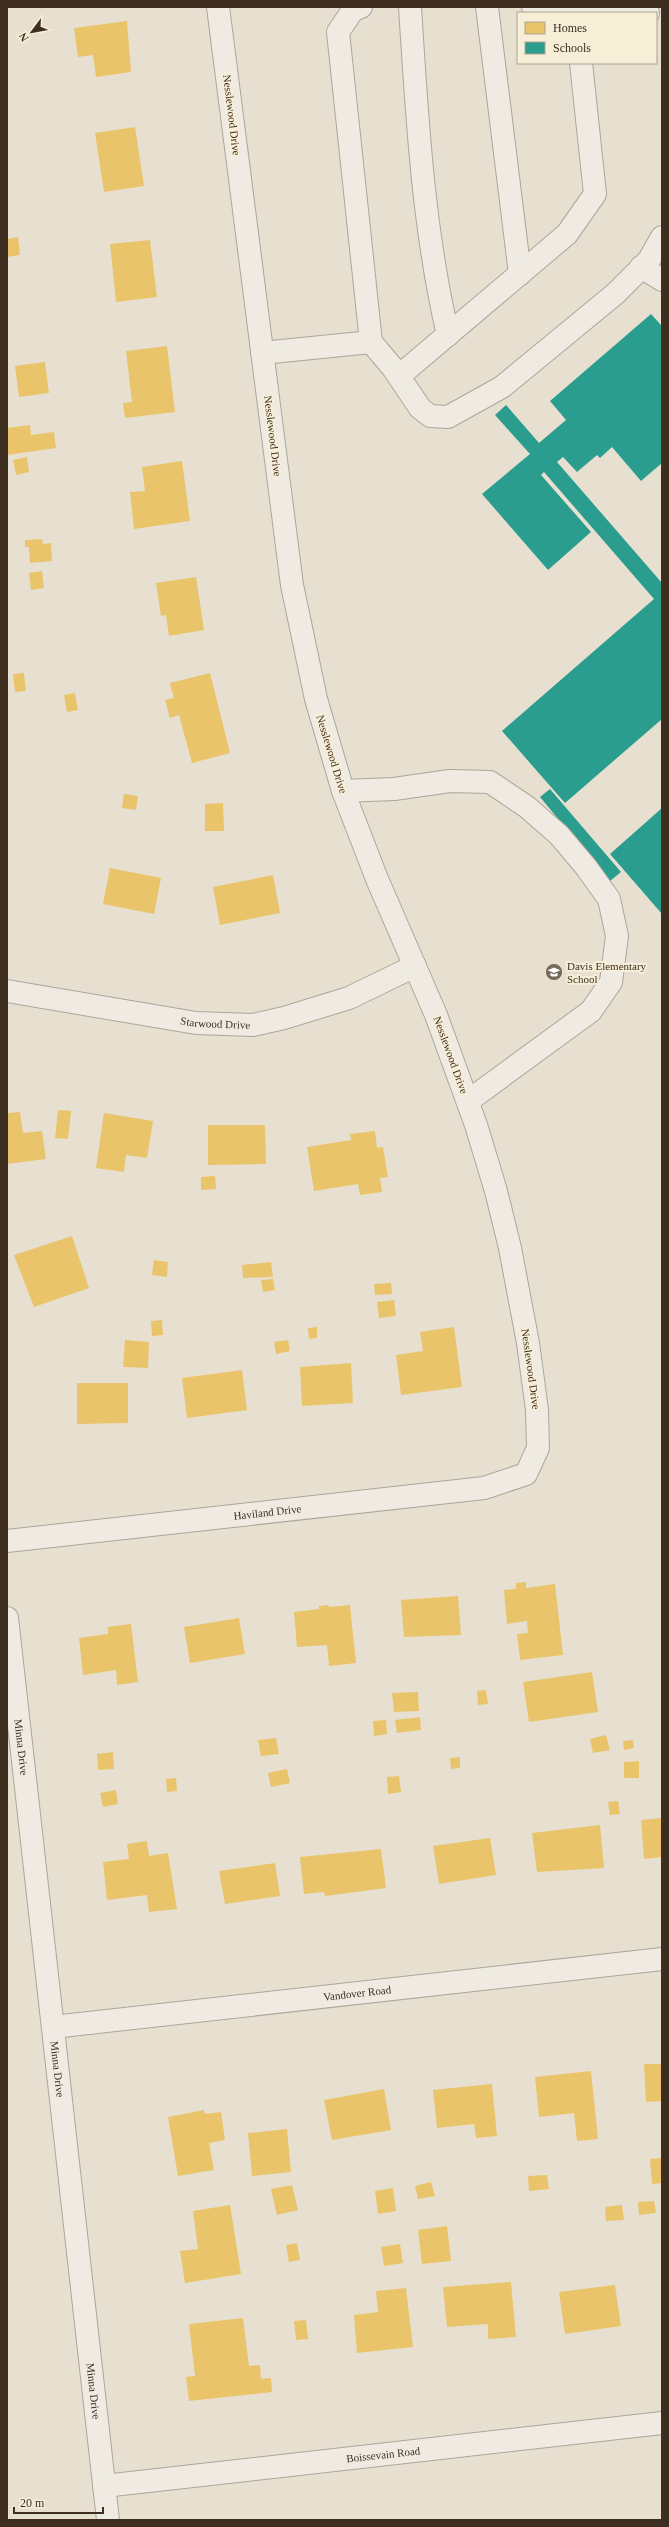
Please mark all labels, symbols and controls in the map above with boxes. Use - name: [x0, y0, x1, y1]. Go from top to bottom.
- north arrow: [12, 12, 52, 52]
- legend: [517, 12, 657, 64]
- text: Homes: [553, 21, 587, 35]
- text: N: [16, 31, 31, 44]
- text: Schools: [553, 41, 591, 55]
- street label: Nesslewood Drive: [221, 74, 243, 156]
- street label: Nesslewood Drive: [262, 395, 284, 477]
- street label: Nesslewood Drive: [314, 713, 350, 795]
- place label: Davis Elementary School: [567, 960, 647, 985]
- school or university icon: Davis Elementary School: [544, 962, 564, 982]
- street label: Starwood Drive: [180, 1014, 251, 1031]
- street label: Nesslewood Drive: [431, 1015, 471, 1095]
- street label: Nesslewood Drive: [519, 1328, 543, 1410]
- street label: Haviland Drive: [233, 1502, 302, 1522]
- street label: Minna Drive: [12, 1718, 31, 1776]
- street label: Vandover Road: [323, 1983, 392, 2003]
- street label: Minna Drive: [48, 2040, 67, 2098]
- street label: Minna Drive: [84, 2362, 103, 2420]
- street label: Boissevain Road: [346, 2444, 421, 2465]
- scale bar: [14, 2489, 103, 2515]
- text: 20 m: [20, 2496, 45, 2510]

